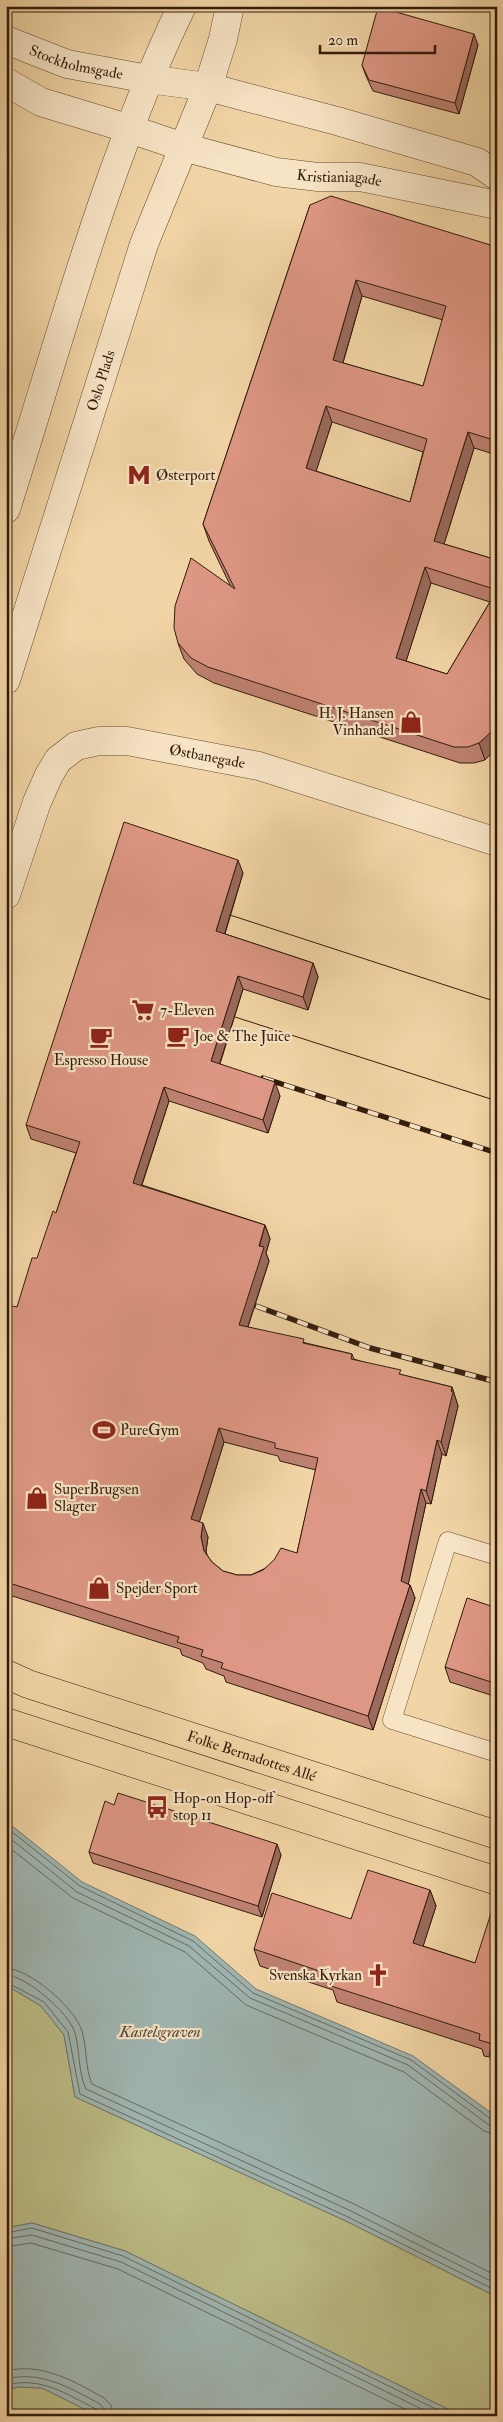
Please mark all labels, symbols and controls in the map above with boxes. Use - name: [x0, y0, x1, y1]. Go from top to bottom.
- scale bar: [320, 22, 436, 54]
- text: 20 m: [328, 31, 358, 50]
- street label: Stockholmsgade: [26, 41, 124, 84]
- street label: Kristianiagade: [296, 165, 384, 191]
- street label: Oslo Plads: [82, 348, 119, 413]
- metro station icon: Østerport: [126, 462, 152, 488]
- place label: Østerport: [156, 466, 215, 486]
- place label: H. J. Hansen Vinhandel: [318, 704, 394, 740]
- shop icon: H. J. Hansen Vinhandel: [398, 709, 424, 735]
- street label: Østbanegade: [168, 740, 247, 773]
- supermarket icon: 7-Eleven: [130, 997, 156, 1023]
- place label: 7-Eleven: [160, 1001, 215, 1020]
- cafe icon: Joe & The Juice: [165, 1023, 191, 1049]
- cafe icon: Espresso House: [88, 1024, 114, 1050]
- place label: Joe & The Juice: [193, 1027, 290, 1047]
- place label: Espresso House: [54, 1051, 148, 1071]
- sports icon: PureGym: [91, 1417, 117, 1443]
- place label: PureGym: [120, 1421, 180, 1440]
- place label: SuperBrugsen Slagter: [54, 1480, 139, 1516]
- shop icon: SuperBrugsen Slagter: [24, 1485, 50, 1511]
- shop icon: Spejder Sport: [86, 1575, 112, 1601]
- place label: Spejder Sport: [116, 1579, 198, 1599]
- street label: Folke Bernadottes Allé: [185, 1726, 319, 1786]
- place label: Hop-on Hop-off stop 11: [173, 1789, 276, 1826]
- bus stop icon: Hop-on Hop-off stop 11: [144, 1794, 170, 1820]
- church icon: Svenska Kyrkan: [365, 1962, 391, 1988]
- place label: Svenska Kyrkan: [269, 1966, 362, 1985]
- water label: Kastelsgraven: [118, 2022, 201, 2042]

